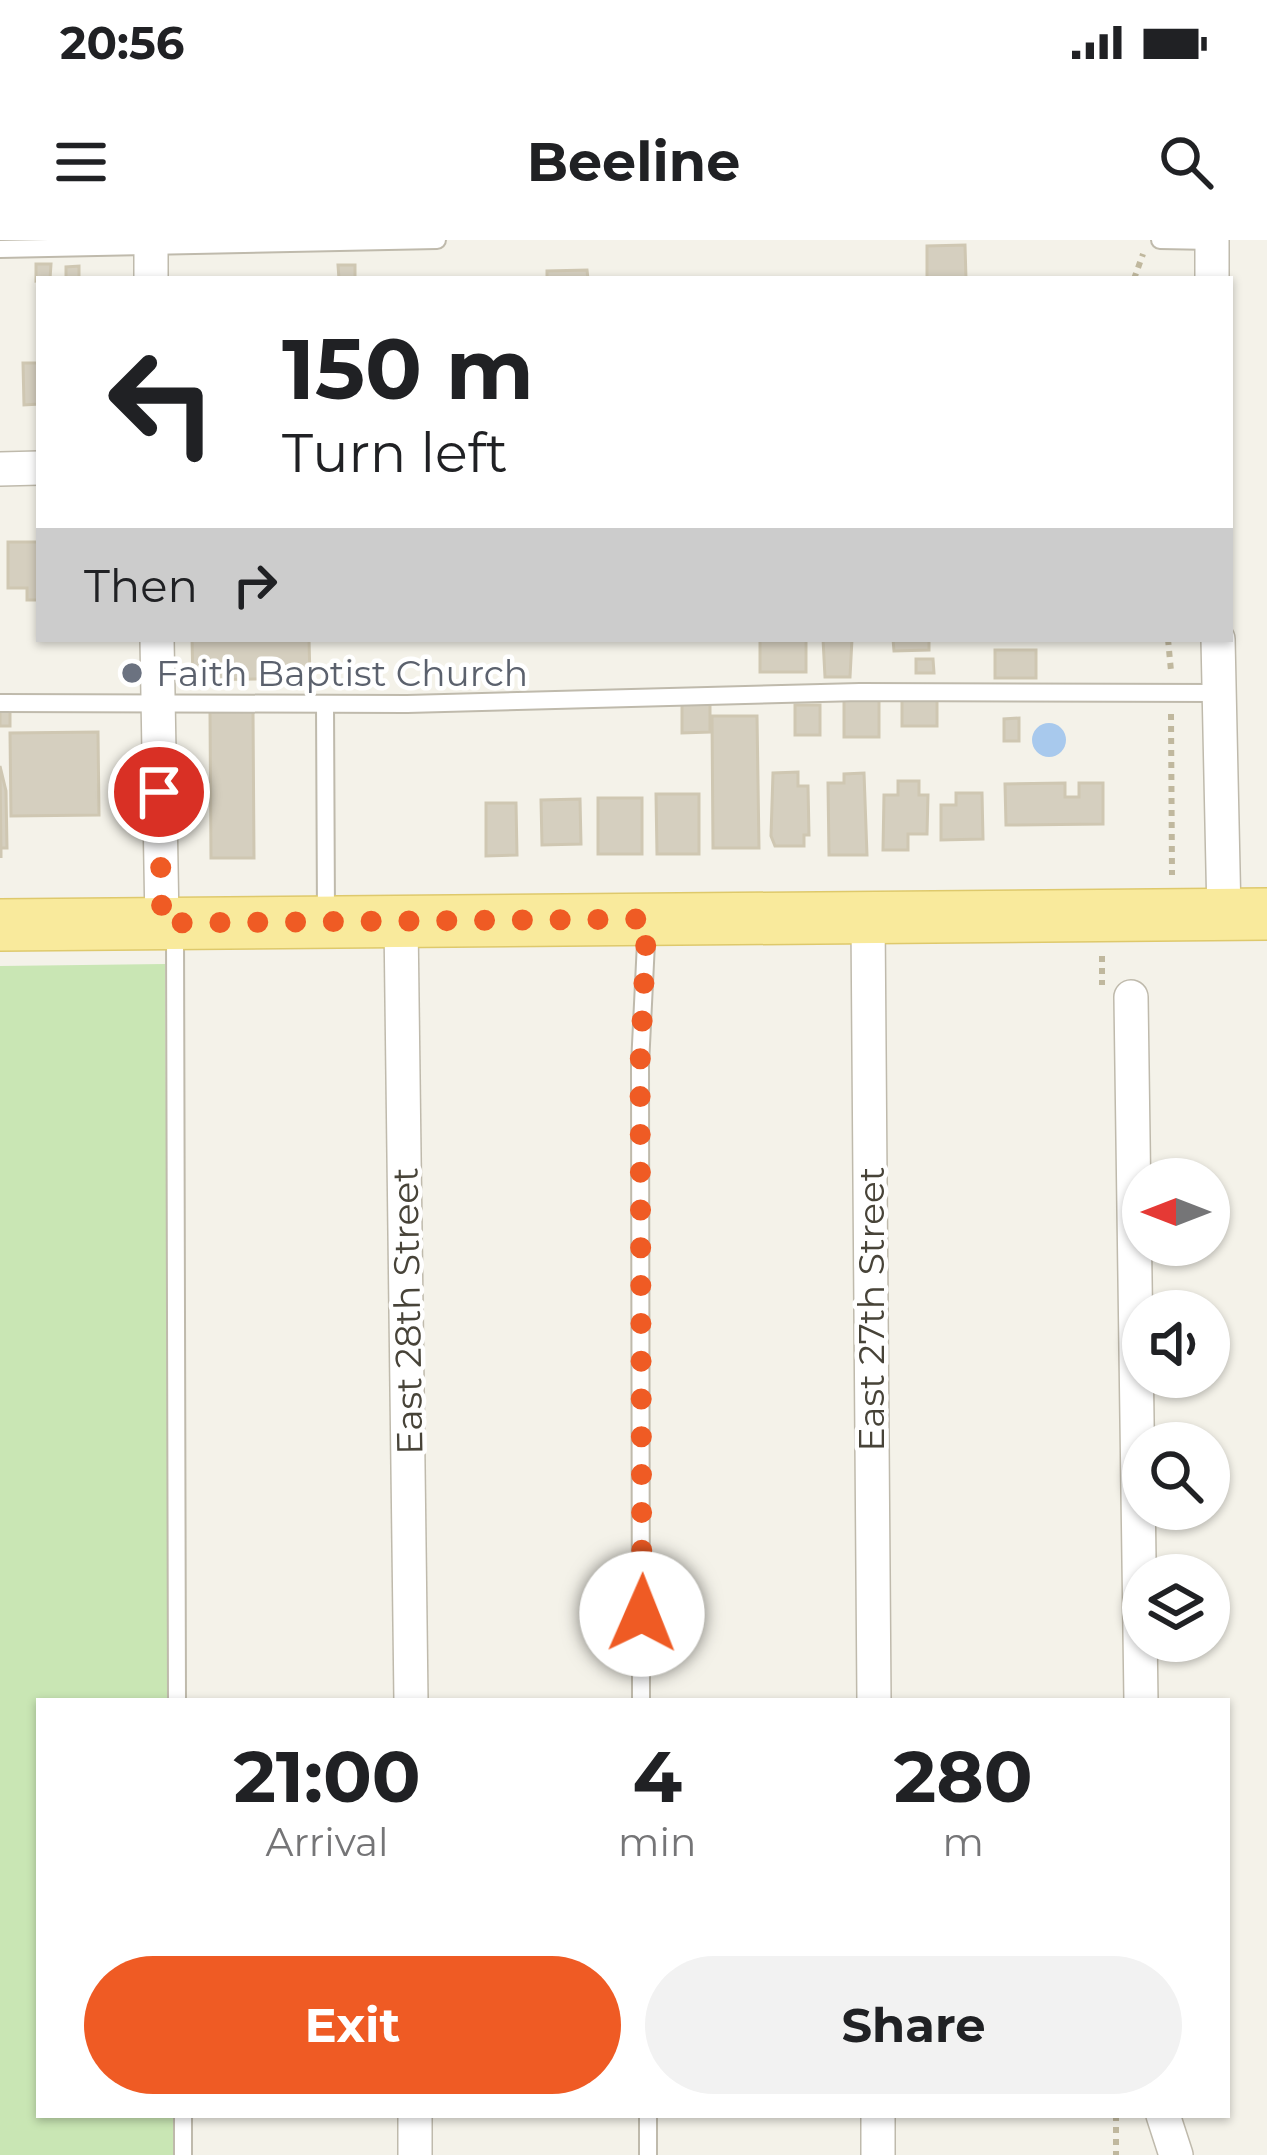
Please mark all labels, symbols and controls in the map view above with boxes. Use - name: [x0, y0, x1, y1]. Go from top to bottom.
- text: 20:56: [60, 15, 184, 70]
- icon: menu: [48, 129, 114, 195]
- text: Beeline: [527, 129, 740, 195]
- icon: search: [1153, 129, 1219, 195]
- text: 150 m: [282, 318, 534, 420]
- icon: left: [84, 324, 240, 480]
- text: Turn left: [282, 420, 508, 486]
- icon: right: [222, 552, 288, 618]
- text: Then: [84, 558, 198, 613]
- place label: Faith Baptist Church: [156, 651, 528, 695]
- marker: Faith Baptist Church: [119, 660, 145, 686]
- pin: [108, 741, 210, 843]
- icon: arrive: [126, 759, 192, 825]
- north arrow: [1122, 1158, 1230, 1266]
- map controls: [1122, 1158, 1230, 1662]
- street label: East 28th Street: [382, 1167, 432, 1455]
- street label: East 27th Street: [849, 1167, 893, 1451]
- button: sound: [1122, 1290, 1230, 1398]
- button: search: [1122, 1422, 1230, 1530]
- position arrow: [579, 1551, 705, 1677]
- button: layers: [1122, 1554, 1230, 1662]
- text: 21:00: [233, 1732, 421, 1820]
- text: 4: [632, 1732, 682, 1820]
- text: 280: [894, 1732, 1033, 1820]
- text: Arrival: [266, 1818, 389, 1866]
- text: min: [618, 1818, 696, 1866]
- text: m: [942, 1818, 984, 1866]
- button: Exit: [84, 1956, 621, 2094]
- button: Share: [645, 1956, 1182, 2094]

